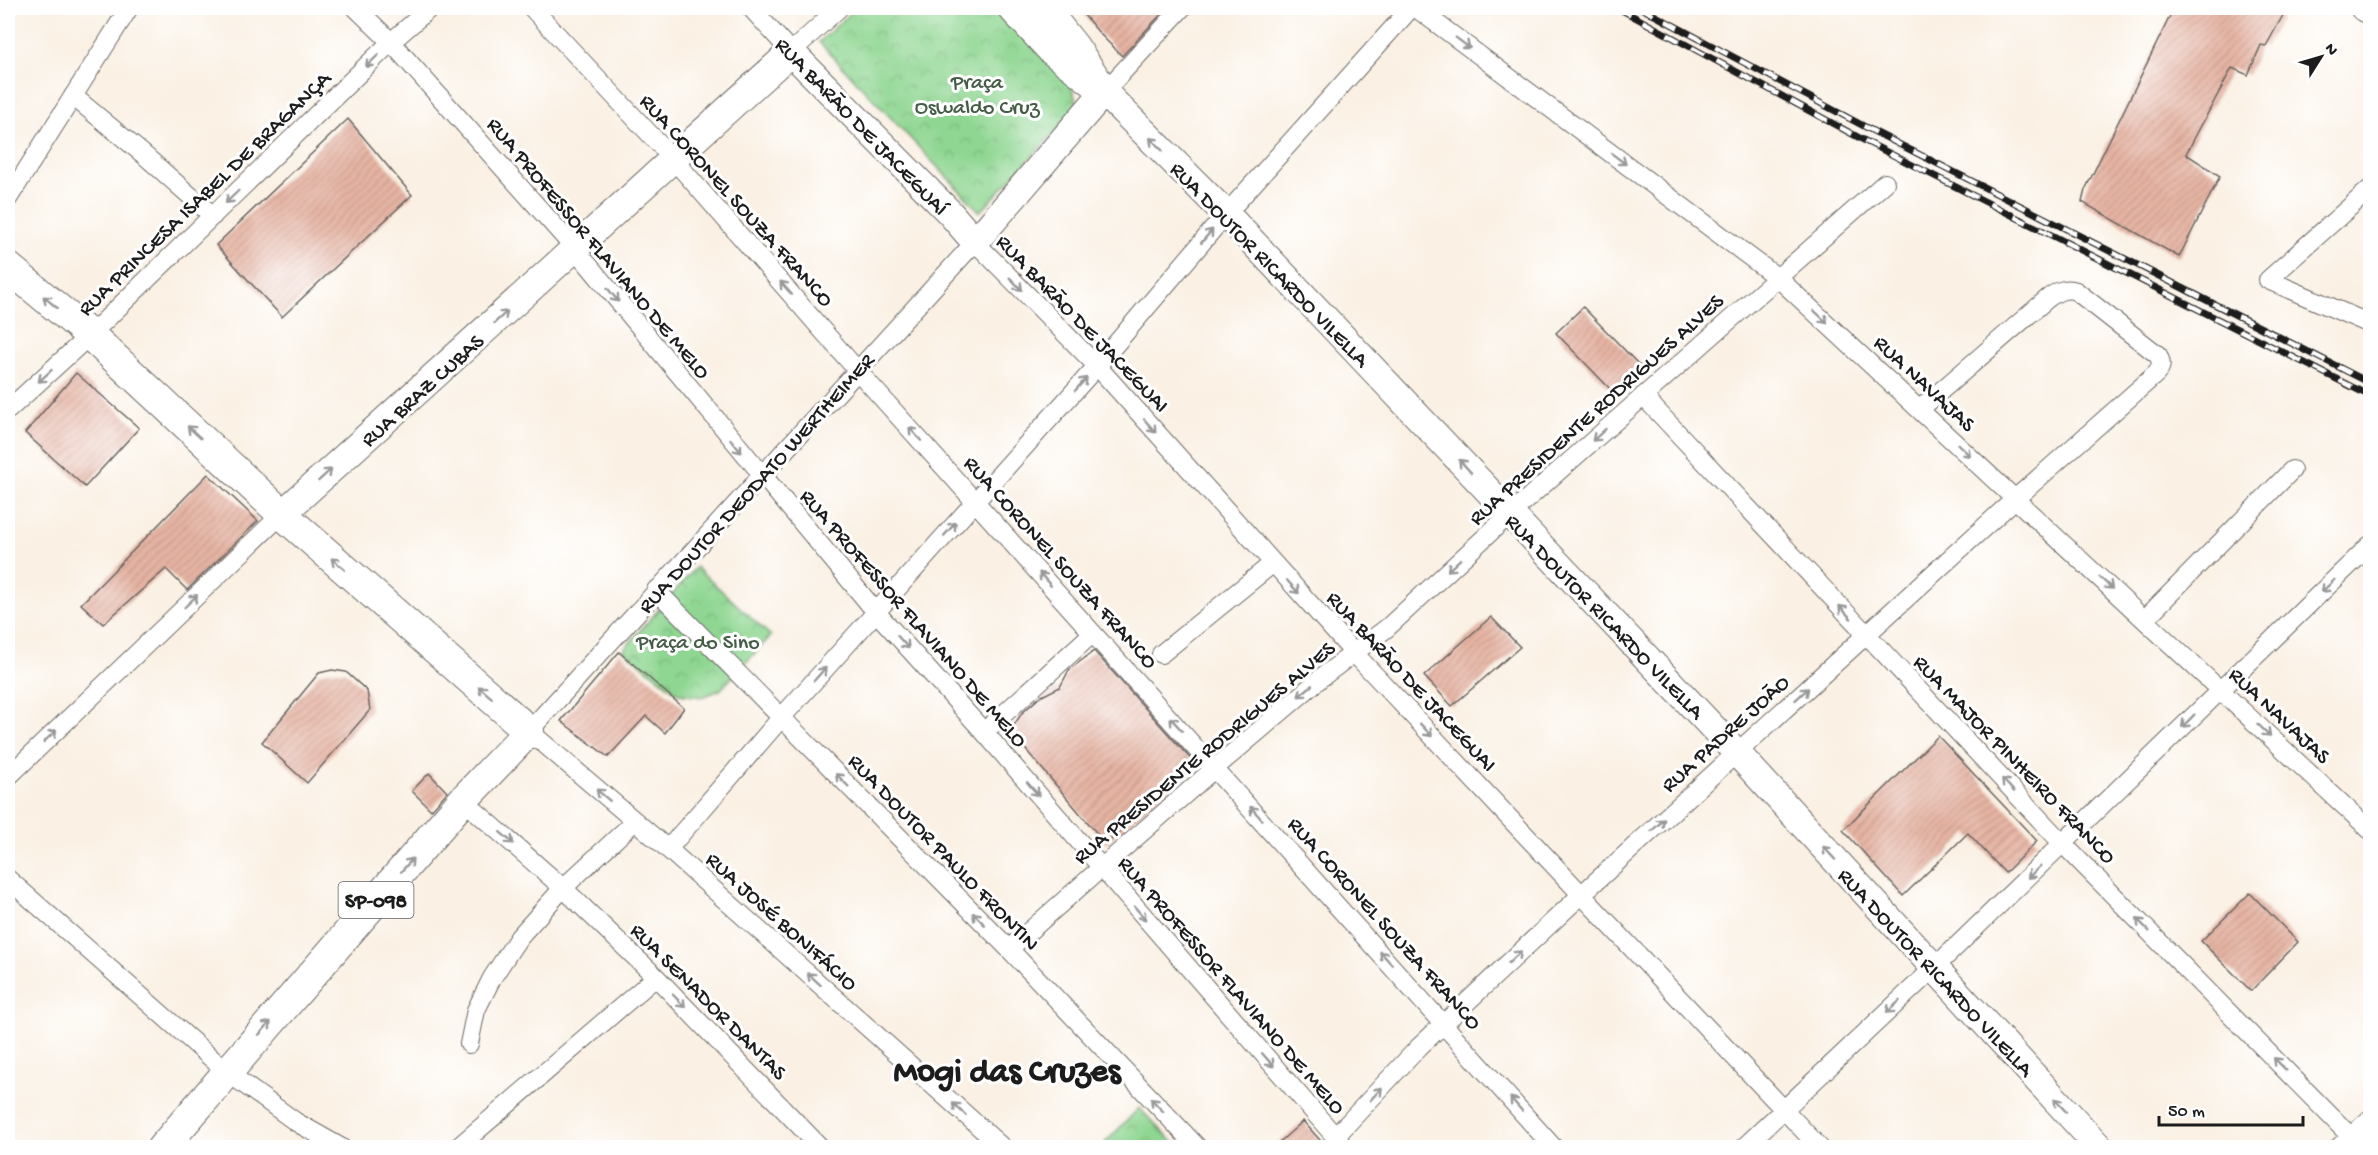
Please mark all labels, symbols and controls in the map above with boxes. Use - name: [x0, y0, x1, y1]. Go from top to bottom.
- north arrow: [2291, 27, 2351, 87]
- street label: RUA BARÃO DE JACEGUAÍ: [768, 33, 953, 223]
- one-way arrow: [1455, 36, 1471, 49]
- text: N: [2319, 40, 2341, 60]
- one-way arrow: [364, 54, 379, 69]
- street label: RUA PRINCESA ISABEL DE BRAGANÇA: [74, 66, 338, 323]
- park label: Praça Oswaldo Cruz: [915, 71, 1041, 122]
- street label: RUA CORONEL SOUZA FRANCO: [633, 90, 838, 314]
- street label: RUA PROFESSOR FLAVIANO DE MELO: [480, 113, 714, 386]
- one-way arrow: [1148, 136, 1163, 151]
- one-way arrow: [1611, 153, 1627, 166]
- street label: RUA DOUTOR RICARDO VILELLA: [1163, 158, 1374, 375]
- one-way arrow: [224, 190, 239, 205]
- one-way arrow: [1200, 229, 1214, 244]
- street label: RUA BARÃO DE JACEGUAI: [989, 230, 1173, 419]
- one-way arrow: [1009, 276, 1024, 291]
- one-way arrow: [779, 281, 793, 296]
- one-way arrow: [606, 287, 619, 303]
- street label: RUA PRESIDENTE RODRIGUES ALVES: [1465, 289, 1731, 532]
- one-way arrow: [42, 295, 58, 308]
- one-way arrow: [494, 310, 509, 324]
- one-way arrow: [1813, 310, 1828, 324]
- street label: RUA BRAZ CUBAS: [357, 329, 491, 454]
- street label: RUA NAVAJAS: [1867, 331, 1980, 439]
- street label: RUA DOUTOR DEODATO WERTHEIMER: [634, 348, 883, 620]
- one-way arrow: [38, 369, 53, 383]
- one-way arrow: [1074, 377, 1088, 392]
- one-way arrow: [1143, 418, 1157, 433]
- one-way arrow: [187, 426, 202, 440]
- one-way arrow: [909, 427, 923, 442]
- one-way arrow: [1592, 428, 1607, 442]
- one-way arrow: [730, 438, 743, 454]
- one-way arrow: [1956, 443, 1971, 457]
- street label: RUA CORONEL SOUZA FRANCO: [957, 452, 1162, 676]
- one-way arrow: [1458, 459, 1472, 474]
- one-way arrow: [318, 468, 333, 482]
- street label: RUA PROFESSOR FLAVIANO DE MELO: [793, 485, 1031, 754]
- street label: RUA DOUTOR RICARDO VILELLA: [1498, 510, 1709, 727]
- one-way arrow: [943, 522, 957, 537]
- one-way arrow: [331, 557, 346, 571]
- one-way arrow: [1447, 558, 1462, 573]
- one-way arrow: [1039, 571, 1052, 587]
- one-way arrow: [2099, 576, 2114, 590]
- one-way arrow: [2321, 578, 2336, 593]
- one-way arrow: [1286, 579, 1300, 594]
- street label: RUA BARÃO DE JACEGUAI: [1319, 587, 1501, 779]
- one-way arrow: [183, 594, 198, 609]
- one-way arrow: [1838, 605, 1852, 620]
- park label: Praça do Sino: [635, 631, 760, 657]
- one-way arrow: [896, 635, 911, 650]
- street label: RUA PRESIDENTE RODRIGUES ALVES: [1069, 636, 1342, 871]
- street label: RUA MAJOR PINHEIRO FRANCO: [1906, 651, 2120, 871]
- street label: RUA NAVAJAS: [2222, 663, 2335, 771]
- one-way arrow: [813, 667, 827, 682]
- street label: RUA PADRE JOÃO: [1657, 671, 1796, 799]
- one-way arrow: [1298, 684, 1313, 698]
- one-way arrow: [478, 685, 493, 699]
- one-way arrow: [1795, 687, 1810, 701]
- one-way arrow: [2181, 714, 2196, 729]
- one-way arrow: [1169, 717, 1183, 732]
- one-way arrow: [1419, 723, 1433, 738]
- one-way arrow: [2256, 723, 2271, 737]
- one-way arrow: [42, 729, 57, 743]
- street label: RUA DOUTOR PAULO FRONTIN: [841, 750, 1043, 958]
- one-way arrow: [835, 772, 850, 787]
- one-way arrow: [2001, 778, 2015, 793]
- one-way arrow: [1026, 781, 1039, 797]
- one-way arrow: [596, 788, 611, 802]
- one-way arrow: [1249, 806, 1263, 821]
- street label: RUA CORONEL SOUZA FRANCO: [1281, 813, 1486, 1037]
- one-way arrow: [1650, 818, 1665, 832]
- one-way arrow: [499, 831, 514, 845]
- one-way arrow: [1822, 846, 1836, 861]
- street label: RUA JOSÉ BONIFÁCIO: [699, 848, 862, 998]
- street label: RUA PROFESSOR FLAVIANO DE MELO: [1111, 852, 1349, 1121]
- one-way arrow: [400, 858, 414, 873]
- street label: RUA DOUTOR RICARDO VILELLA: [1831, 864, 2038, 1084]
- one-way arrow: [2026, 865, 2041, 880]
- road number: SP-098: [338, 882, 413, 918]
- one-way arrow: [1133, 905, 1147, 920]
- one-way arrow: [972, 911, 986, 926]
- one-way arrow: [2136, 918, 2151, 933]
- street label: RUA SENADOR DANTAS: [623, 919, 792, 1087]
- one-way arrow: [1507, 950, 1522, 965]
- one-way arrow: [1379, 951, 1393, 966]
- one-way arrow: [806, 972, 821, 986]
- one-way arrow: [672, 994, 687, 1009]
- one-way arrow: [1885, 1000, 1900, 1014]
- one-way arrow: [258, 1021, 272, 1036]
- one-way arrow: [1261, 1052, 1275, 1067]
- district label: Mogi das Cruzes: [894, 1054, 1122, 1094]
- one-way arrow: [2273, 1057, 2288, 1071]
- one-way arrow: [1368, 1087, 1382, 1102]
- scale bar: [2159, 1089, 2303, 1127]
- one-way arrow: [1509, 1096, 1523, 1111]
- one-way arrow: [1150, 1098, 1165, 1113]
- one-way arrow: [2053, 1098, 2067, 1113]
- one-way arrow: [952, 1102, 967, 1116]
- text: 50 m: [2168, 1102, 2205, 1123]

